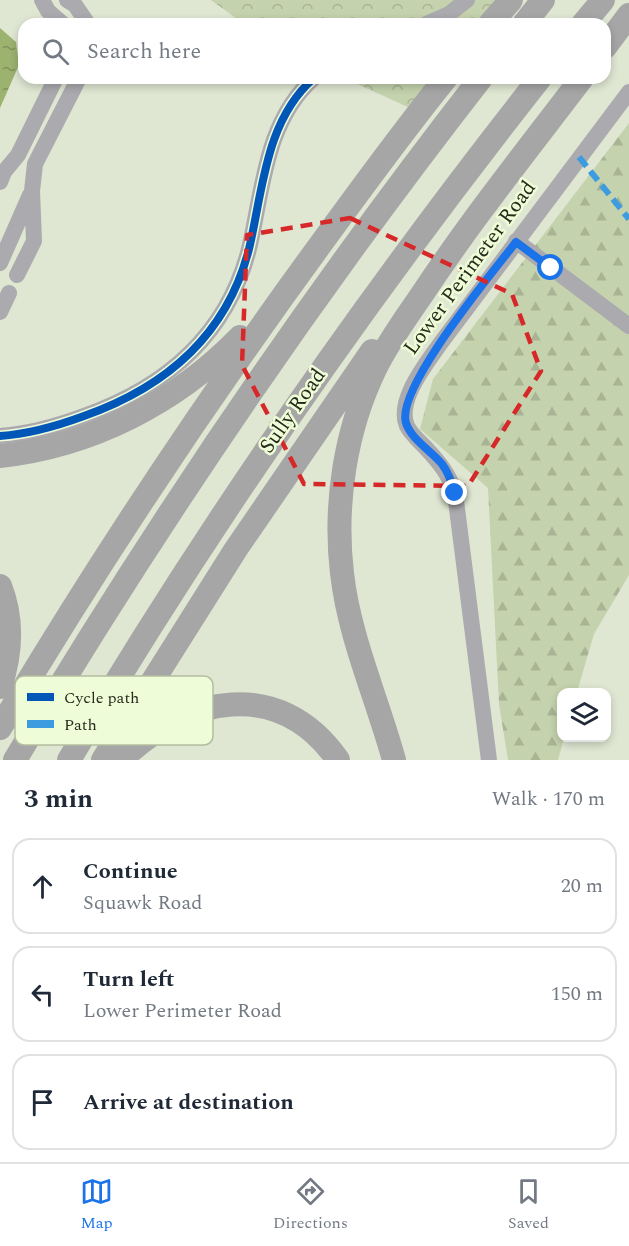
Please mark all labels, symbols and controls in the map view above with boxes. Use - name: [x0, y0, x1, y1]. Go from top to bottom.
- search box: [18, 18, 611, 84]
- icon: search: [39, 35, 72, 68]
- text: Search here: [87, 35, 201, 68]
- street label: Lower Perimeter Road: [396, 174, 544, 362]
- route start: [537, 254, 563, 280]
- street label: Sully Road: [252, 362, 334, 460]
- route end: [441, 479, 467, 505]
- legend: [15, 676, 213, 745]
- text: Cycle path: [64, 686, 139, 710]
- map controls: [557, 688, 611, 742]
- button: layers: [557, 688, 611, 742]
- text: Path: [64, 713, 97, 737]
- text: 3 min: [24, 779, 93, 819]
- text: Walk · 170 m: [492, 784, 605, 814]
- text: Continue: [83, 855, 178, 888]
- icon: ahead: [26, 870, 59, 903]
- text: 20 m: [561, 871, 603, 901]
- text: Squawk Road: [83, 888, 202, 918]
- text: Turn left: [83, 963, 175, 996]
- icon: left: [26, 978, 59, 1011]
- text: 150 m: [551, 979, 603, 1009]
- text: Lower Perimeter Road: [83, 996, 282, 1026]
- icon: arrive: [26, 1086, 59, 1119]
- text: Arrive at destination: [83, 1086, 294, 1119]
- tab: Map: [80, 1175, 113, 1235]
- tab: Directions: [273, 1175, 348, 1235]
- tab: Saved: [508, 1175, 549, 1235]

